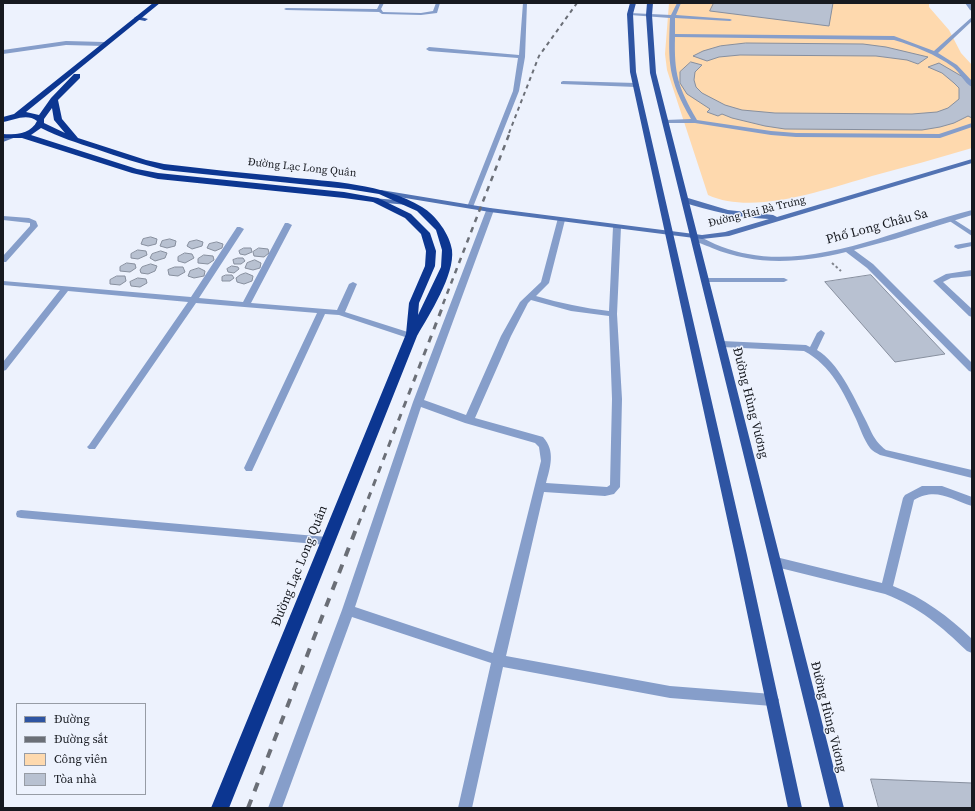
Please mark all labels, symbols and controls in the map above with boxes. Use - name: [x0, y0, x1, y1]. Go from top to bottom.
- street label: Đường Lạc Long Quân: [247, 156, 357, 180]
- street label: Đường Hai Bà Trưng: [707, 194, 807, 230]
- street label: Phố Long Châu Sa: [824, 206, 930, 248]
- street label: Đường Hùng Vương: [729, 346, 771, 460]
- street label: Đường Lạc Long Quân: [269, 503, 331, 629]
- street label: Đường Hùng Vương: [807, 660, 849, 774]
- legend: [16, 703, 146, 795]
- text: Đường: [54, 711, 90, 727]
- text: Đường sắt: [54, 731, 108, 747]
- text: Công viên: [54, 751, 107, 767]
- text: Tòa nhà: [54, 771, 97, 787]

